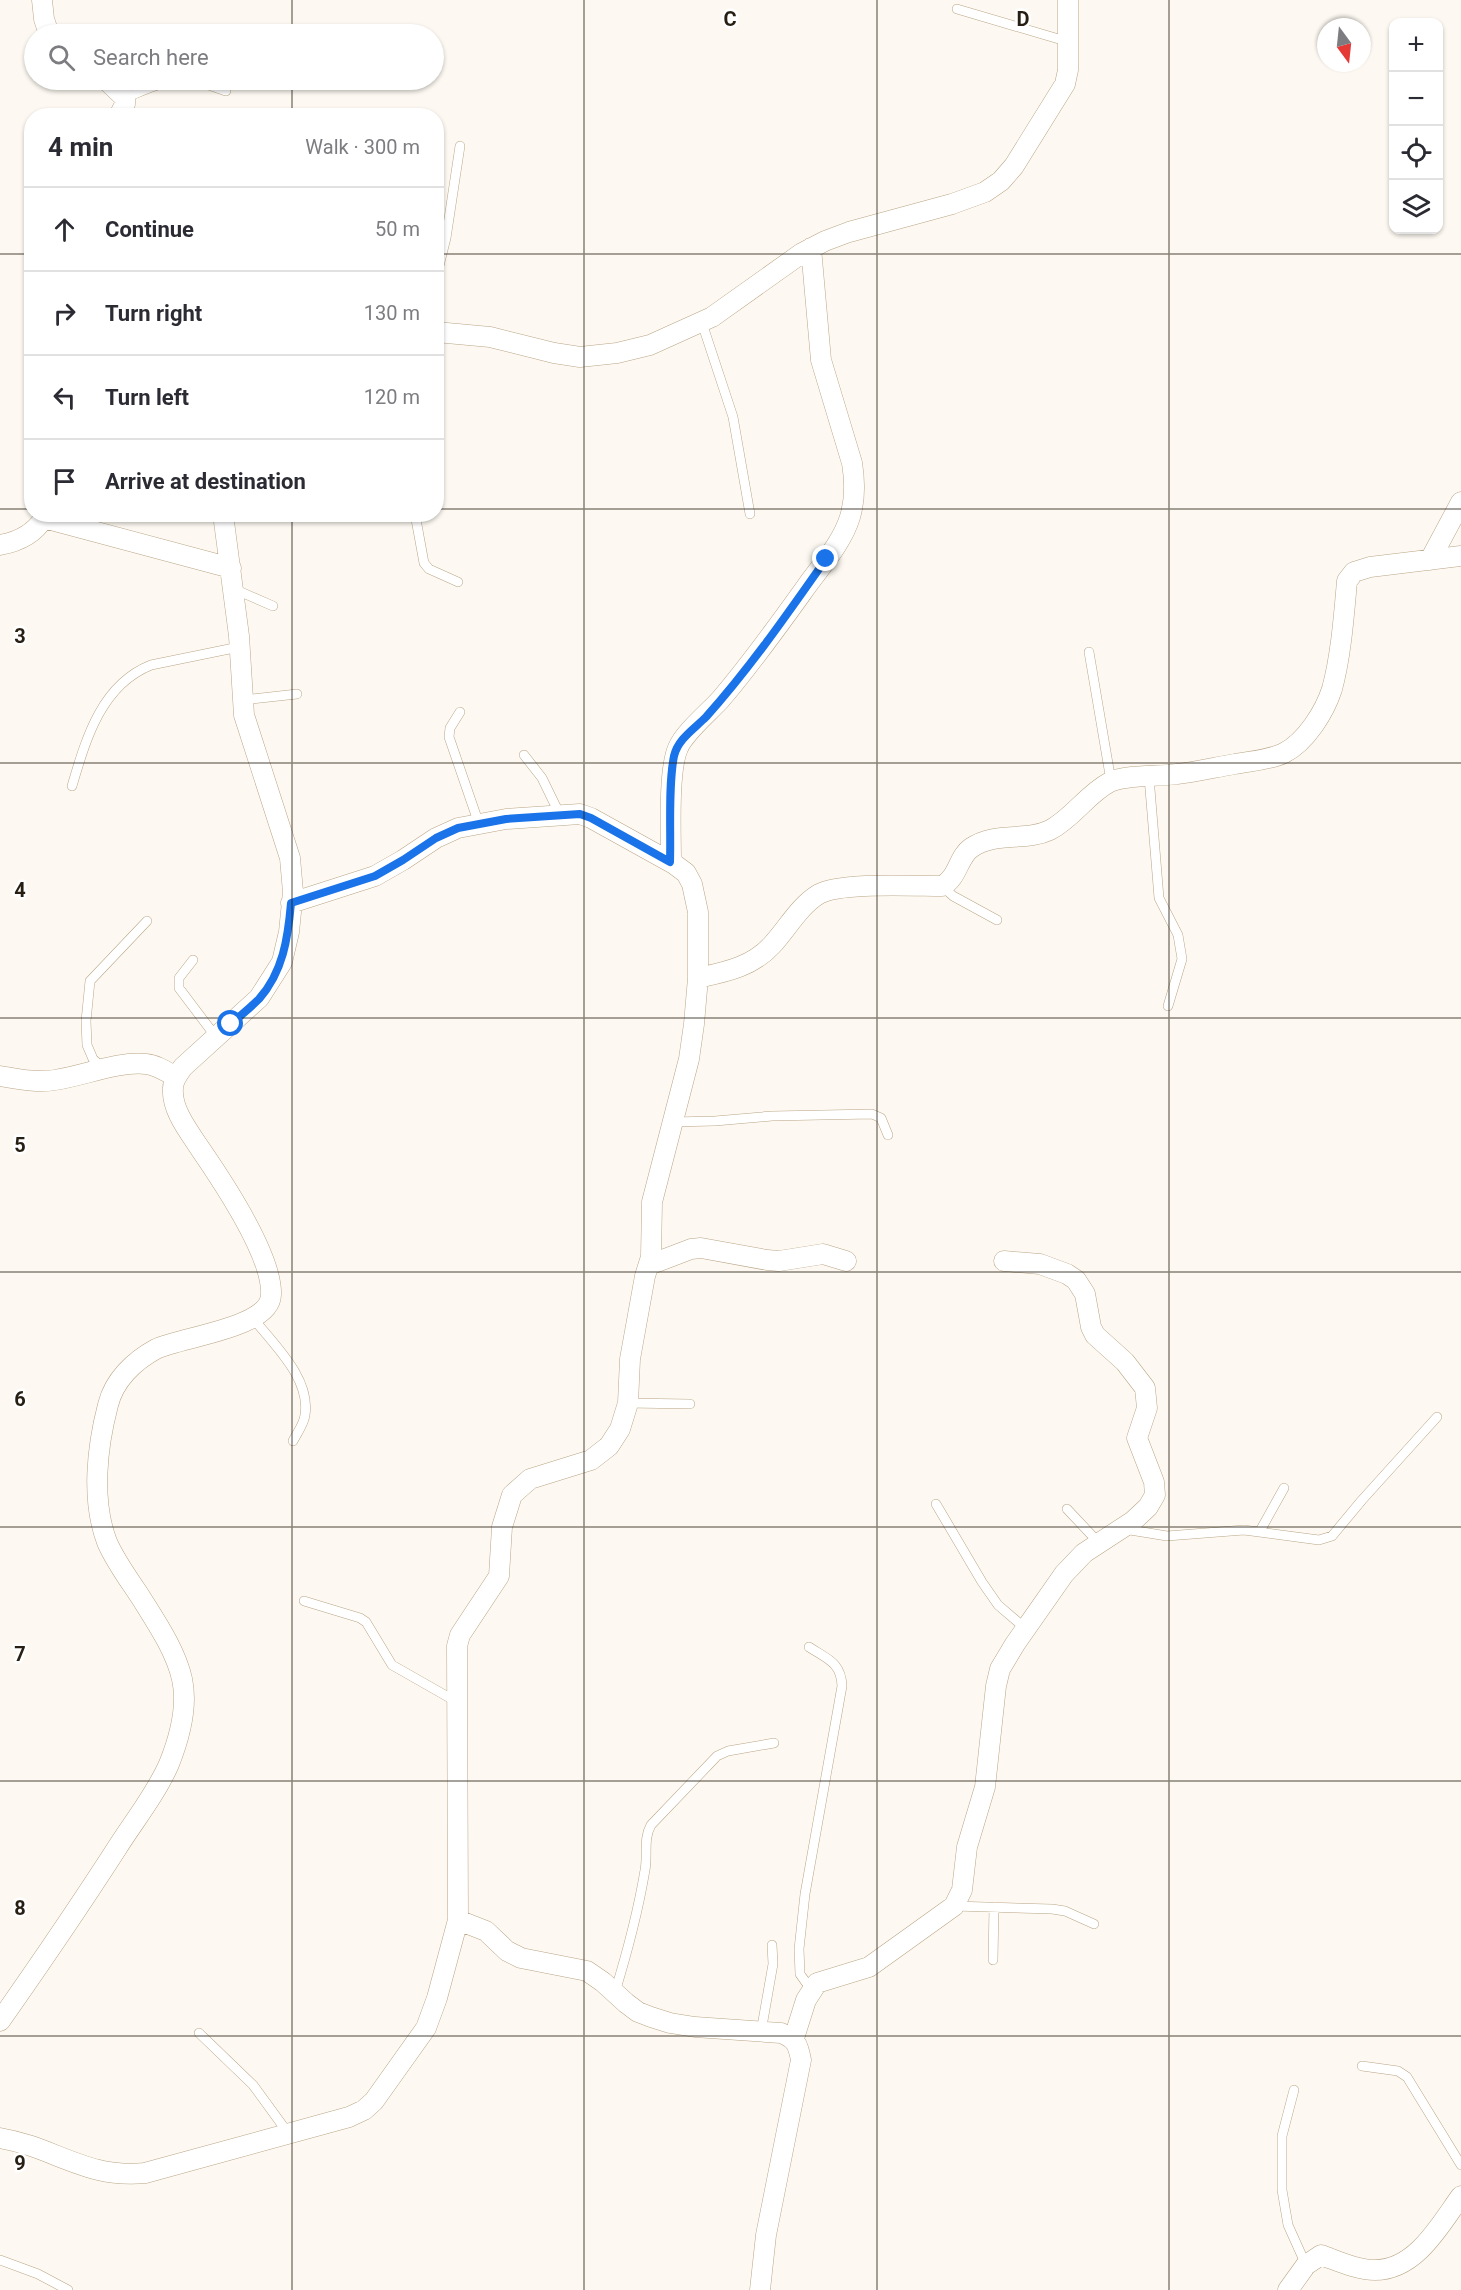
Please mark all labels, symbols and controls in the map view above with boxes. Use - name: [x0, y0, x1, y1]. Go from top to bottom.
- text: C: [723, 7, 737, 31]
- text: D: [1017, 7, 1030, 31]
- north arrow: [1317, 18, 1371, 72]
- map controls: [1389, 18, 1443, 234]
- button: +: [1389, 18, 1443, 72]
- search box: [24, 24, 444, 90]
- icon: search: [45, 41, 78, 74]
- text: Search here: [93, 45, 209, 70]
- button: −: [1389, 72, 1443, 126]
- button: locate: [1389, 126, 1443, 180]
- text: 4 min: [48, 132, 113, 162]
- text: Walk · 300 m: [305, 135, 420, 159]
- button: layers: [1389, 180, 1443, 234]
- icon: ahead: [48, 213, 81, 246]
- text: Continue: [105, 217, 194, 242]
- text: 50 m: [375, 217, 420, 241]
- icon: right: [48, 297, 81, 330]
- text: Turn right: [105, 301, 202, 326]
- text: 130 m: [364, 301, 420, 325]
- icon: left: [48, 381, 81, 414]
- text: Turn left: [105, 385, 189, 410]
- text: 120 m: [364, 385, 420, 409]
- icon: arrive: [48, 465, 81, 498]
- text: Arrive at destination: [105, 469, 306, 494]
- route end: [812, 545, 838, 571]
- text: 3: [14, 624, 26, 648]
- text: 4: [14, 878, 26, 902]
- route start: [217, 1010, 243, 1036]
- text: 5: [14, 1133, 26, 1157]
- text: 6: [14, 1387, 26, 1411]
- text: 7: [14, 1642, 26, 1666]
- text: 8: [14, 1896, 26, 1920]
- text: 9: [14, 2151, 26, 2175]

